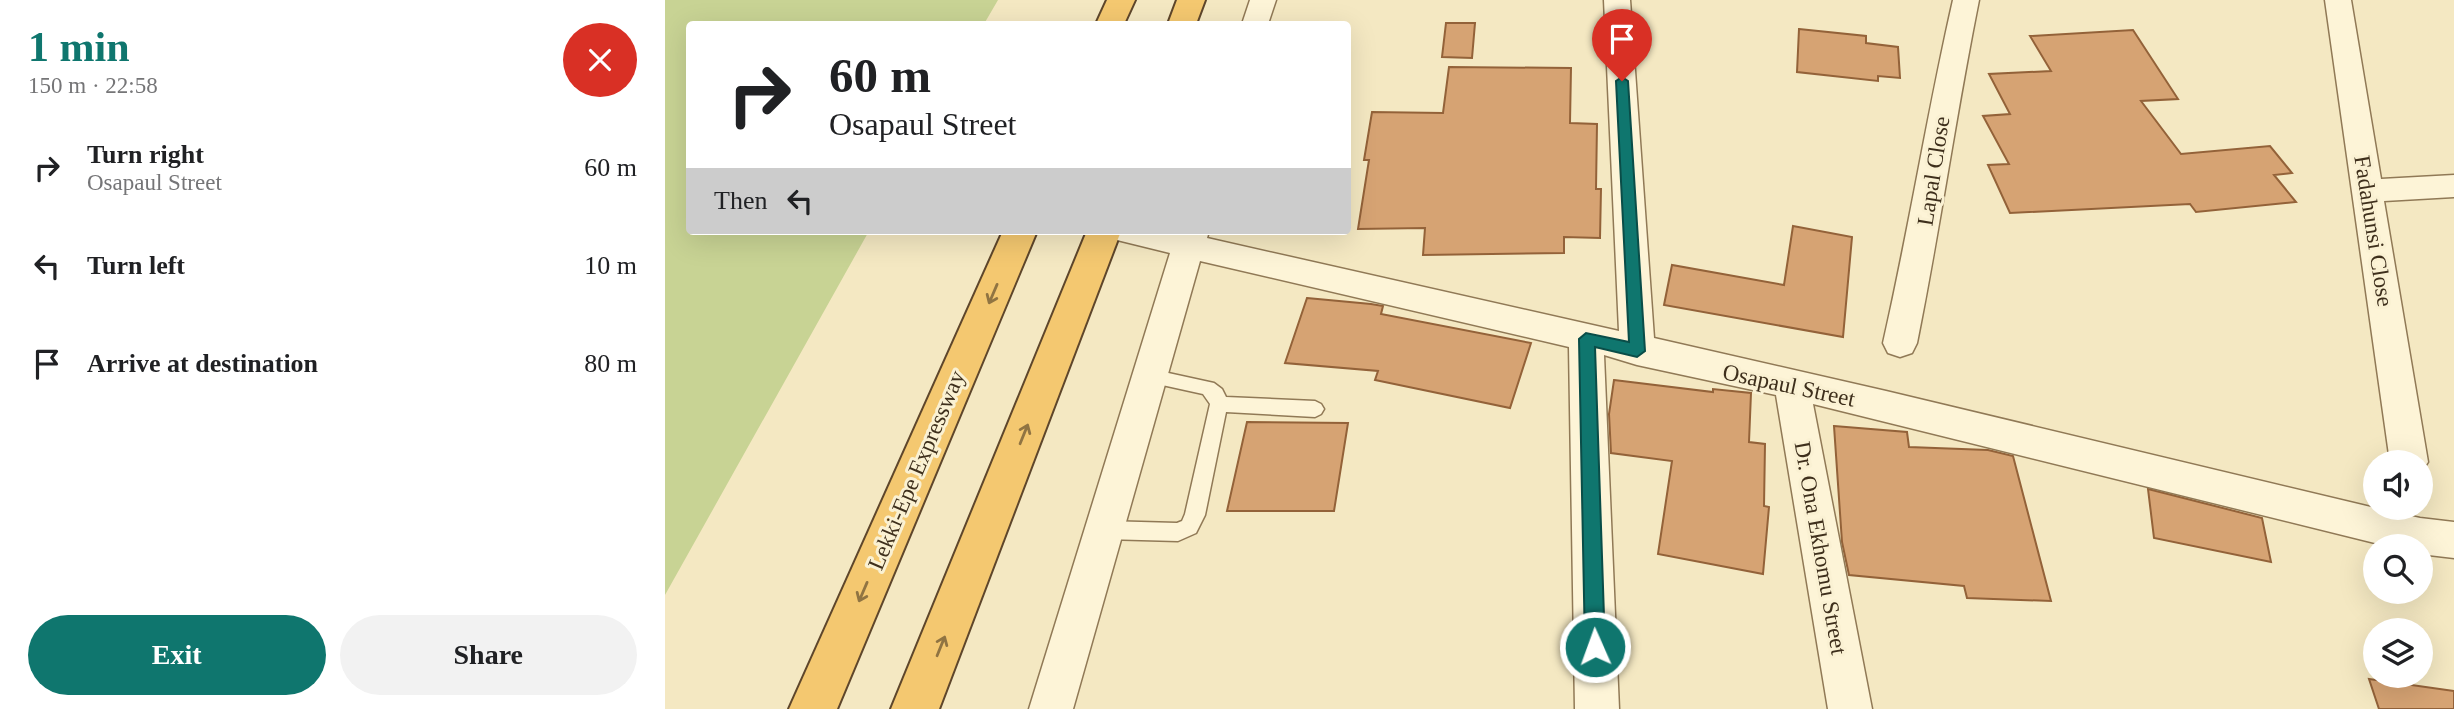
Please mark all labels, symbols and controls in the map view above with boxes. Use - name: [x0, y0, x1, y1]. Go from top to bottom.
- pin: [1592, 9, 1652, 81]
- icon: arrive: [1603, 20, 1641, 58]
- button: close: [563, 23, 637, 97]
- text: 1 min: [28, 24, 130, 70]
- text: 60 m: [829, 48, 931, 103]
- icon: right: [714, 49, 805, 140]
- text: 150 m · 22:58: [28, 73, 158, 98]
- text: Osapaul Street: [829, 106, 1017, 142]
- street label: Lapal Close: [1913, 115, 1954, 228]
- text: Turn right: [87, 140, 204, 169]
- icon: right: [28, 149, 66, 187]
- text: 60 m: [584, 153, 637, 182]
- street label: Fadahunsi Close: [2349, 154, 2398, 308]
- text: Osapaul Street: [87, 170, 222, 195]
- icon: left: [781, 182, 819, 220]
- text: Then: [714, 186, 767, 215]
- icon: left: [28, 247, 66, 285]
- text: Turn left: [87, 251, 185, 280]
- text: 10 m: [584, 251, 637, 280]
- one-way arrow: [986, 282, 999, 304]
- icon: arrive: [28, 345, 66, 383]
- text: Arrive at destination: [87, 349, 318, 378]
- text: 80 m: [584, 349, 637, 378]
- street label: Osapaul Street: [1720, 359, 1858, 412]
- street label: Lekki-Epe Expressway: [863, 366, 970, 574]
- one-way arrow: [1019, 424, 1032, 445]
- street label: Dr. Ona Ekhomu Street: [1789, 440, 1852, 657]
- map controls: [2363, 450, 2433, 688]
- button: sound: [2363, 450, 2433, 520]
- button: search: [2363, 534, 2433, 604]
- one-way arrow: [856, 581, 869, 602]
- position arrow: [1558, 610, 1632, 684]
- button: Exit: [28, 615, 326, 695]
- button: Share: [340, 615, 637, 695]
- button: layers: [2363, 618, 2433, 688]
- one-way arrow: [935, 635, 948, 657]

